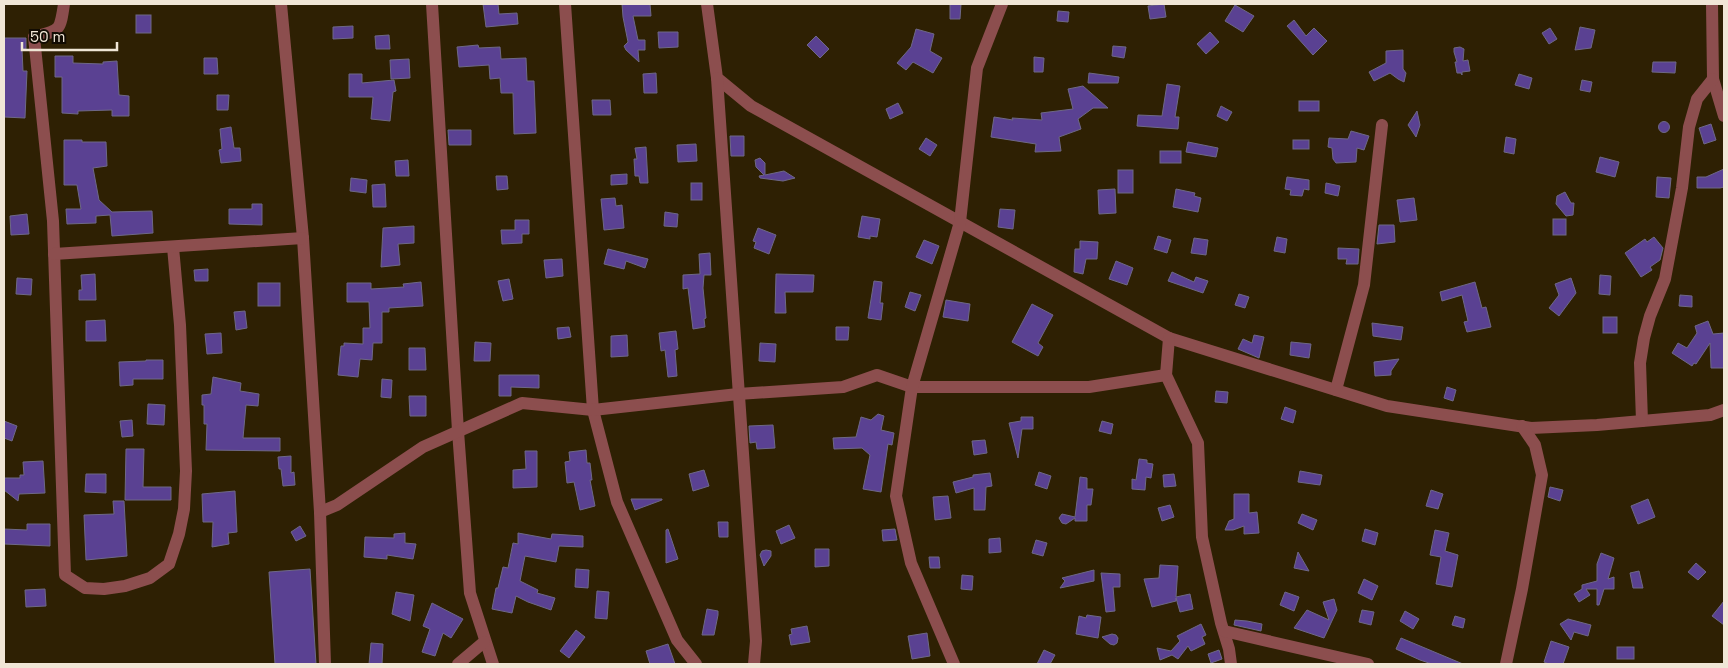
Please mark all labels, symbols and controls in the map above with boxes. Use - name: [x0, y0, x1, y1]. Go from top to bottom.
- scale bar: [22, 20, 118, 52]
- text: 50 m: [30, 27, 65, 46]

